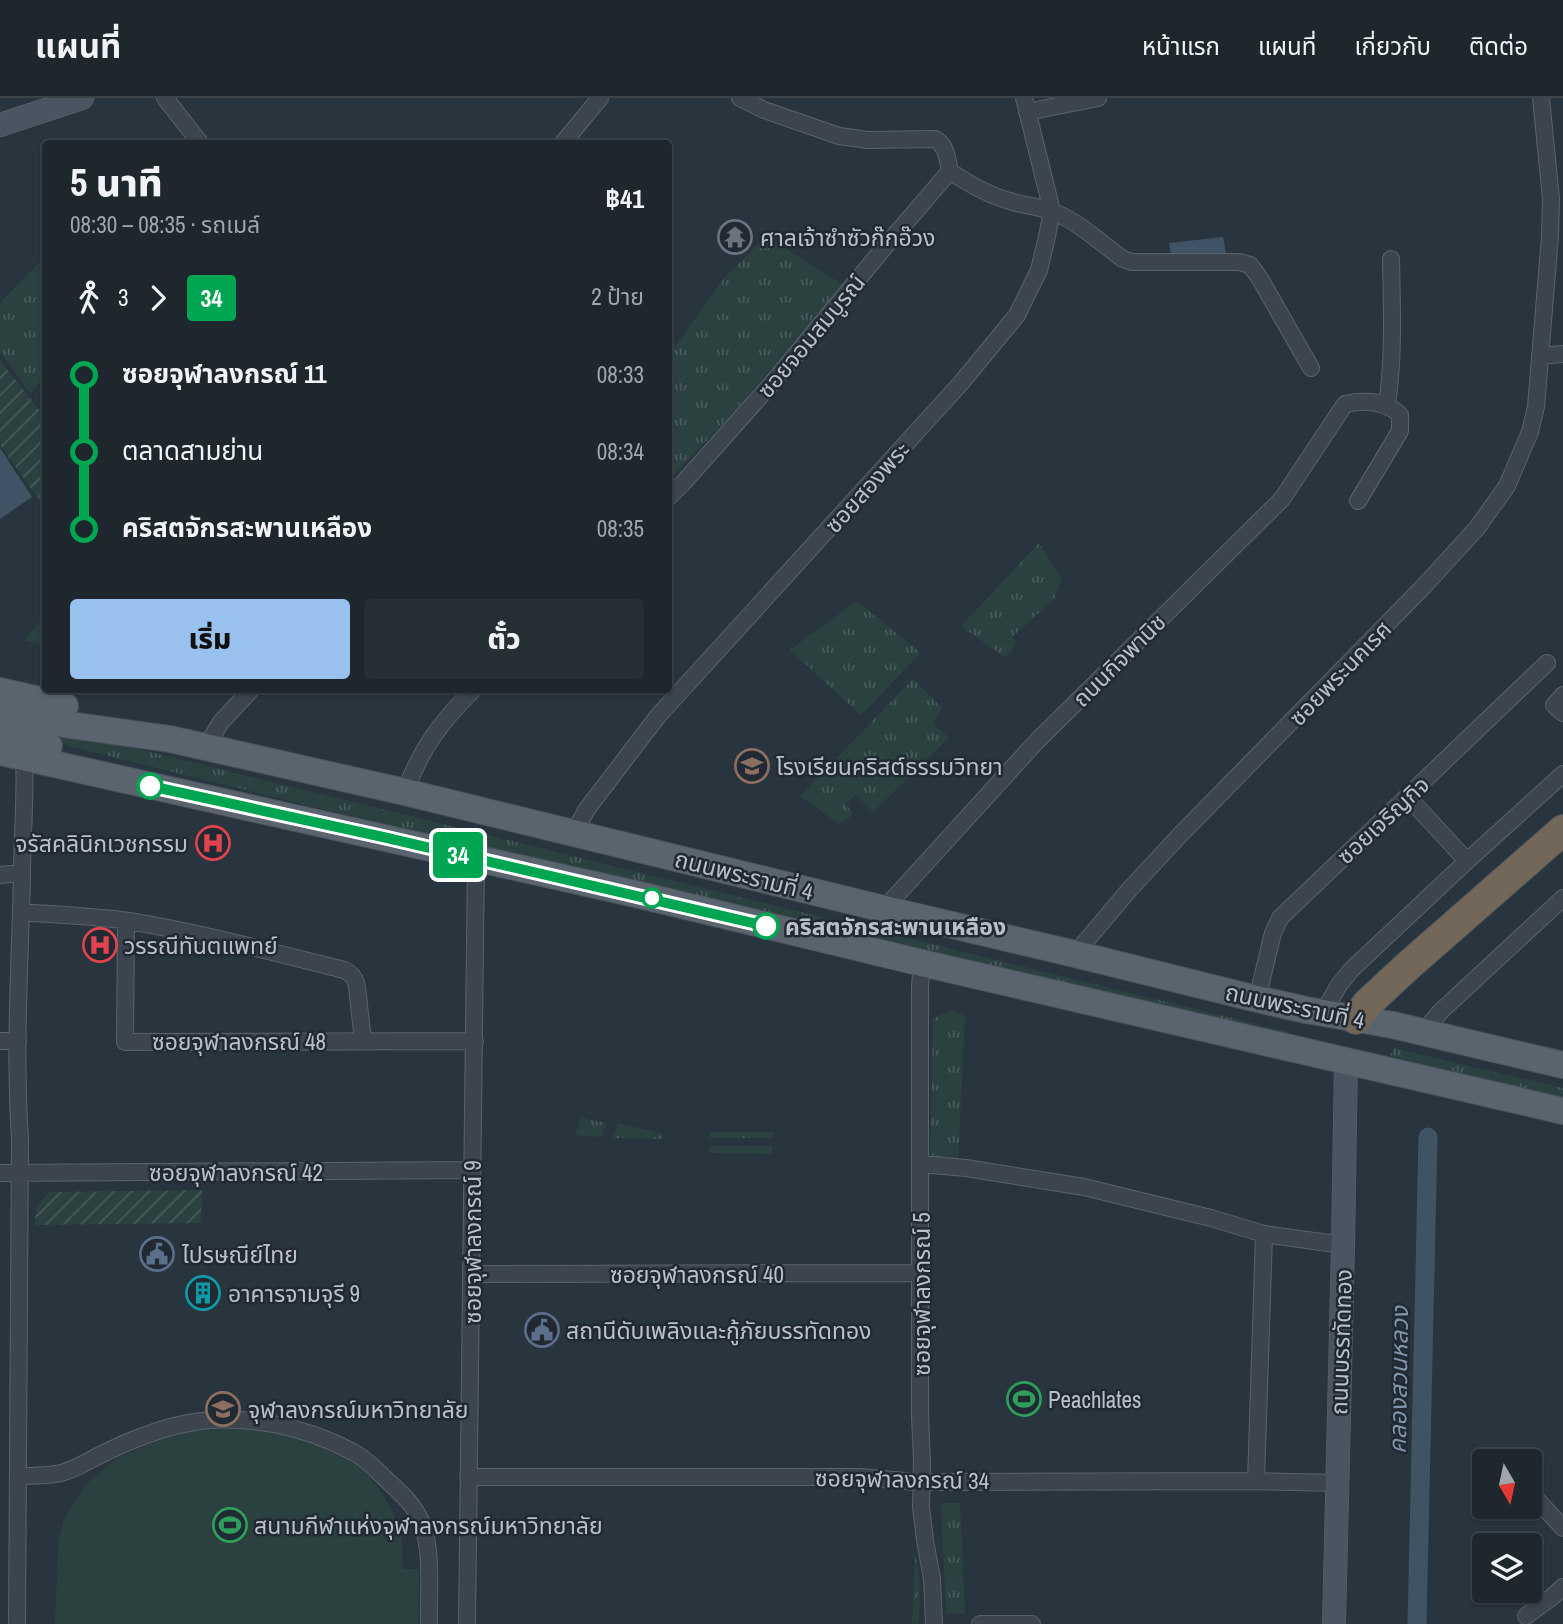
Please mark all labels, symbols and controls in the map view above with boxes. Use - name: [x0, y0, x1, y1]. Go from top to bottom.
- text: แผนที่: [35, 24, 121, 68]
- text: หน้าแรก: [1142, 30, 1220, 62]
- text: แผนที่: [1258, 30, 1316, 62]
- text: เกี่ยวกับ: [1354, 30, 1431, 62]
- text: ติดต่อ: [1469, 30, 1528, 62]
- text: 5 นาที: [70, 157, 163, 208]
- text: ฿41: [605, 181, 644, 216]
- text: 08:30 – 08:35 · รถเมล์: [70, 209, 260, 240]
- temple icon: ศาลเจ้าซำซัวก๊กอ๊วง: [716, 218, 754, 256]
- place label: ศาลเจ้าซำซัวก๊กอ๊วง: [760, 222, 935, 253]
- street label: ซอยจอมสมบูรณ์: [750, 268, 872, 404]
- icon: walk: [70, 279, 108, 317]
- icon: forward: [139, 279, 177, 317]
- text: 2 ป้าย: [591, 281, 644, 312]
- text: 3: [118, 282, 129, 313]
- text: 34: [201, 282, 222, 314]
- text: ซอยจุฬาลงกรณ์ 11: [122, 356, 327, 391]
- text: 08:33: [597, 359, 644, 390]
- text: ตลาดสามย่าน: [122, 433, 263, 468]
- street label: ซอยสองพระ: [818, 435, 916, 539]
- text: 08:34: [597, 436, 644, 467]
- text: คริสตจักรสะพานเหลือง: [122, 510, 372, 545]
- text: 08:35: [597, 513, 644, 544]
- button: เริ่ม: [70, 599, 350, 679]
- button: ตั๋ว: [364, 599, 644, 679]
- street label: ถนนกิจพานิช: [1066, 607, 1172, 713]
- street label: ซอยพระนคเรศ: [1282, 614, 1398, 732]
- school or university icon: โรงเรียนคริสต์ธรรมวิทยา: [733, 747, 771, 785]
- place label: โรงเรียนคริสต์ธรรมวิทยา: [776, 751, 1003, 782]
- street label: ซอยเจริญกิจ: [1330, 769, 1436, 871]
- unlabelled marker: [137, 773, 163, 799]
- hospital icon: จรัสคลินิกเวชกรรม: [194, 824, 232, 862]
- place label: จรัสคลินิกเวชกรรม: [15, 828, 188, 859]
- line badge: 34: [426, 832, 490, 878]
- text: 34: [447, 839, 469, 871]
- street label: ถนนพระรามที่ 4: [672, 843, 817, 907]
- unlabelled marker: [642, 888, 662, 908]
- place label: คริสตจักรสะพานเหลือง: [785, 911, 1006, 942]
- marker: คริสตจักรสะพานเหลือง: [753, 913, 779, 939]
- hospital icon: วรรณีทันตแพทย์: [81, 926, 119, 964]
- place label: วรรณีทันตแพทย์: [124, 930, 278, 961]
- street label: ถนนพระรามที่ 4: [1223, 976, 1368, 1036]
- street label: ซอยจุฬาลงกรณ์ 48: [152, 1026, 326, 1057]
- street label: ซอยจุฬาลงกรณ์ 42: [149, 1157, 323, 1188]
- street label: ซอยจุฬาลงกรณ์ 9: [457, 1160, 488, 1324]
- street label: ซอยจุฬาลงกรณ์ 5: [906, 1212, 937, 1376]
- public building icon: ไปรษณีย์ไทย: [138, 1235, 176, 1273]
- place label: ไปรษณีย์ไทย: [181, 1239, 298, 1270]
- street label: ซอยจุฬาลงกรณ์ 40: [610, 1259, 784, 1290]
- street label: ถนนบรรทัดทอง: [1323, 1268, 1359, 1416]
- building icon: อาคารจามจุรี 9: [184, 1274, 222, 1312]
- place label: อาคารจามจุรี 9: [228, 1278, 360, 1309]
- water label: คลองสวนหลวง: [1381, 1305, 1415, 1454]
- public building icon: สถานีดับเพลิงและกู้ภัยบรรทัดทอง: [523, 1311, 561, 1349]
- place label: สถานีดับเพลิงและกู้ภัยบรรทัดทอง: [566, 1315, 871, 1346]
- sports icon: Peachlates: [1005, 1380, 1043, 1418]
- place label: Peachlates: [1048, 1384, 1141, 1415]
- school or university icon: จุฬาลงกรณ์มหาวิทยาลัย: [204, 1390, 242, 1428]
- place label: จุฬาลงกรณ์มหาวิทยาลัย: [248, 1394, 468, 1425]
- north arrow: [1472, 1449, 1542, 1519]
- map controls: [1472, 1449, 1542, 1603]
- street label: ซอยจุฬาลงกรณ์ 34: [815, 1462, 990, 1496]
- sports icon: สนามกีฬาแห่งจุฬาลงกรณ์มหาวิทยาลัย: [211, 1506, 249, 1544]
- place label: สนามกีฬาแห่งจุฬาลงกรณ์มหาวิทยาลัย: [254, 1510, 603, 1541]
- button: layers: [1472, 1533, 1542, 1603]

